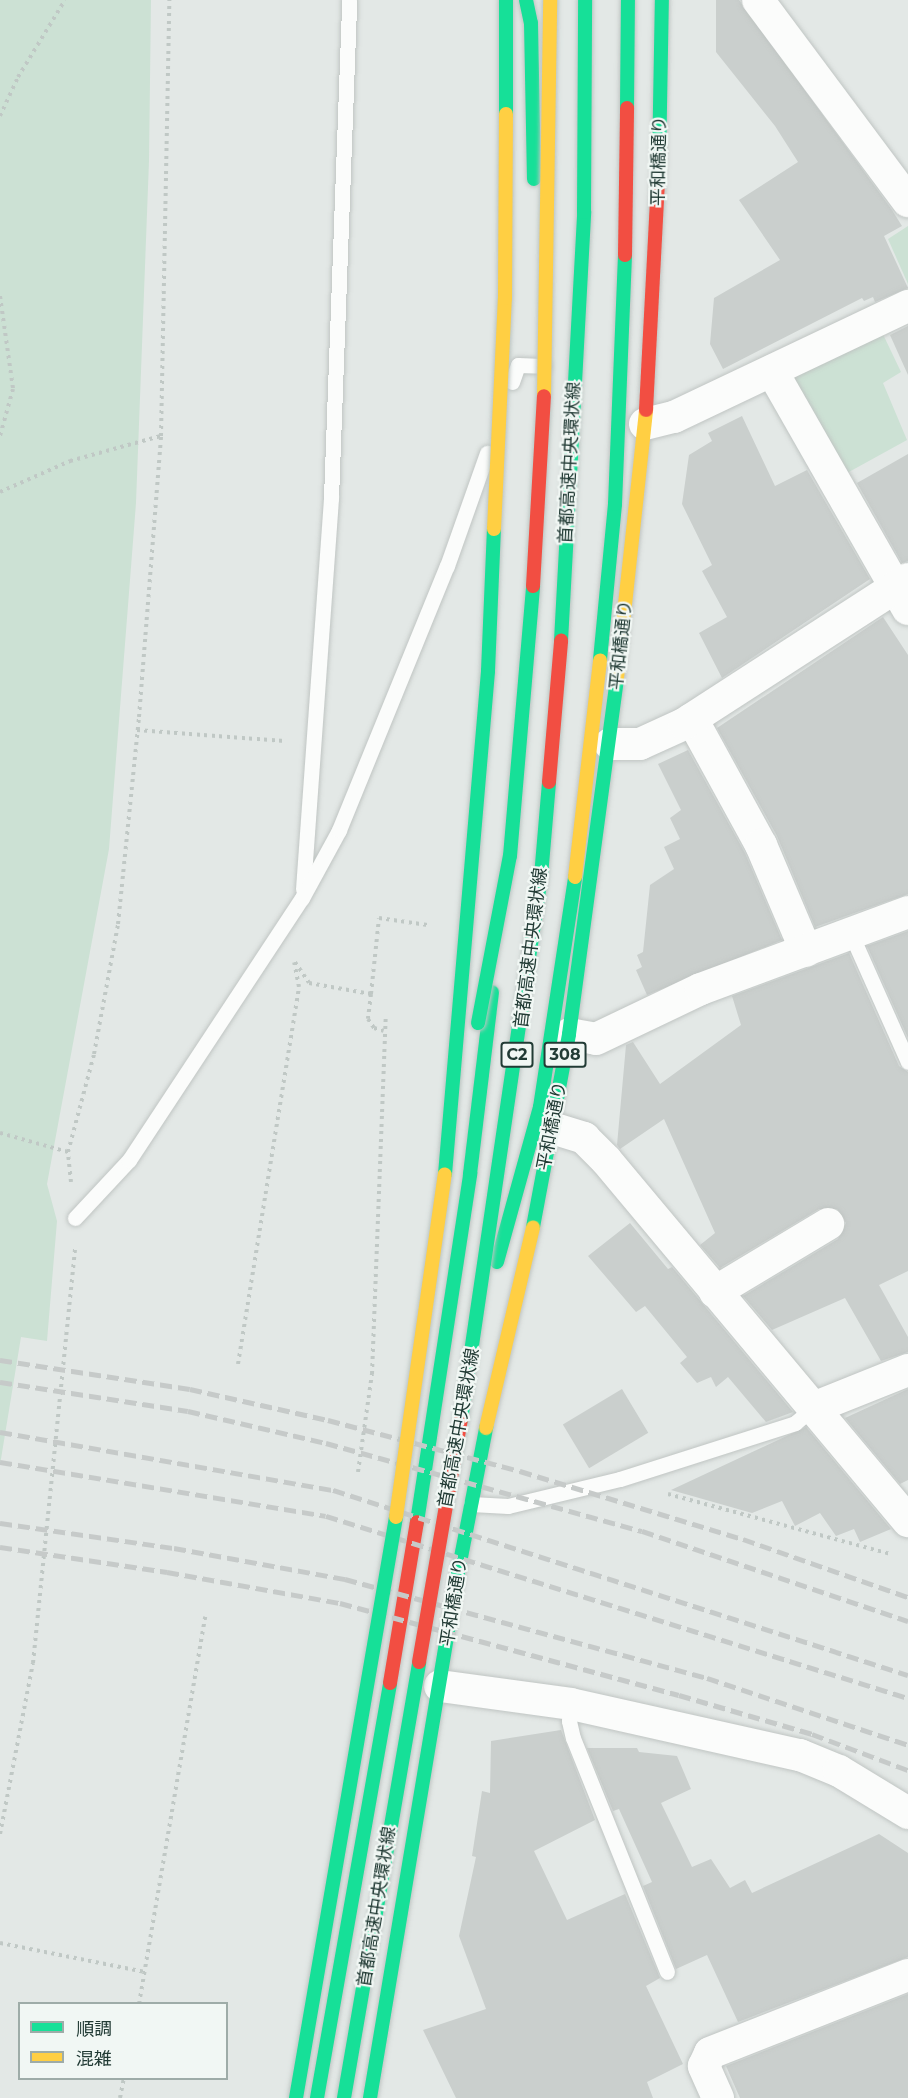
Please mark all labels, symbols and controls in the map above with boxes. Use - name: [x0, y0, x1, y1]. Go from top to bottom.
- street label: 平和橋通り: [647, 116, 671, 206]
- street label: 首都高速中央環状線: [555, 382, 585, 544]
- street label: 平和橋通り: [606, 599, 636, 691]
- street label: 首都高速中央環状線: [510, 866, 552, 1030]
- road number: C2: [500, 1042, 534, 1068]
- road number: 308: [542, 1042, 588, 1068]
- street label: 平和橋通り: [533, 1080, 571, 1172]
- street label: 首都高速中央環状線: [434, 1346, 484, 1510]
- street label: 平和橋通り: [436, 1556, 472, 1648]
- street label: 首都高速中央環状線: [354, 1825, 400, 1989]
- legend: [18, 2002, 228, 2080]
- text: 順調: [76, 2018, 112, 2040]
- text: 混雑: [76, 2048, 112, 2070]

